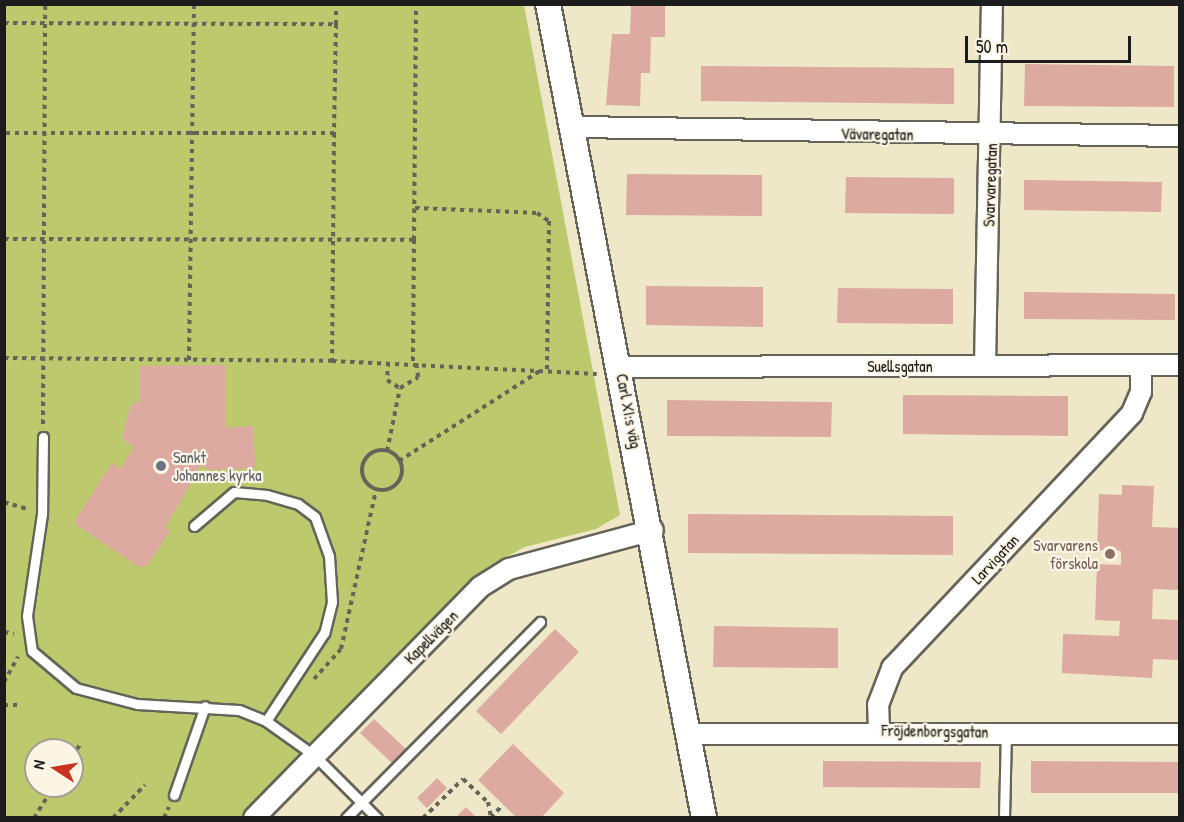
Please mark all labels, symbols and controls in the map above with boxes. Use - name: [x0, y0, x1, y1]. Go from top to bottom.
- scale bar: [968, 24, 1134, 62]
- text: 50 m: [976, 34, 1008, 59]
- street label: Vävaregatan: [840, 124, 914, 144]
- street label: Svarvaregatan: [979, 143, 1001, 227]
- street label: Suellsgatan: [867, 356, 933, 376]
- street label: Carl XI:s väg: [612, 372, 646, 450]
- place label: Sankt Johannes kyrka: [173, 447, 262, 485]
- marker: Sankt Johannes kyrka: [154, 459, 168, 473]
- street label: Larvigatan: [967, 530, 1023, 588]
- place label: Svarvarens förskola: [1033, 535, 1098, 573]
- marker: Svarvarens förskola: [1103, 547, 1117, 561]
- street label: Kapellvägen: [400, 606, 462, 668]
- street label: Fröjdenborgsgatan: [881, 720, 989, 742]
- north arrow: [24, 738, 84, 798]
- text: N: [27, 758, 50, 771]

